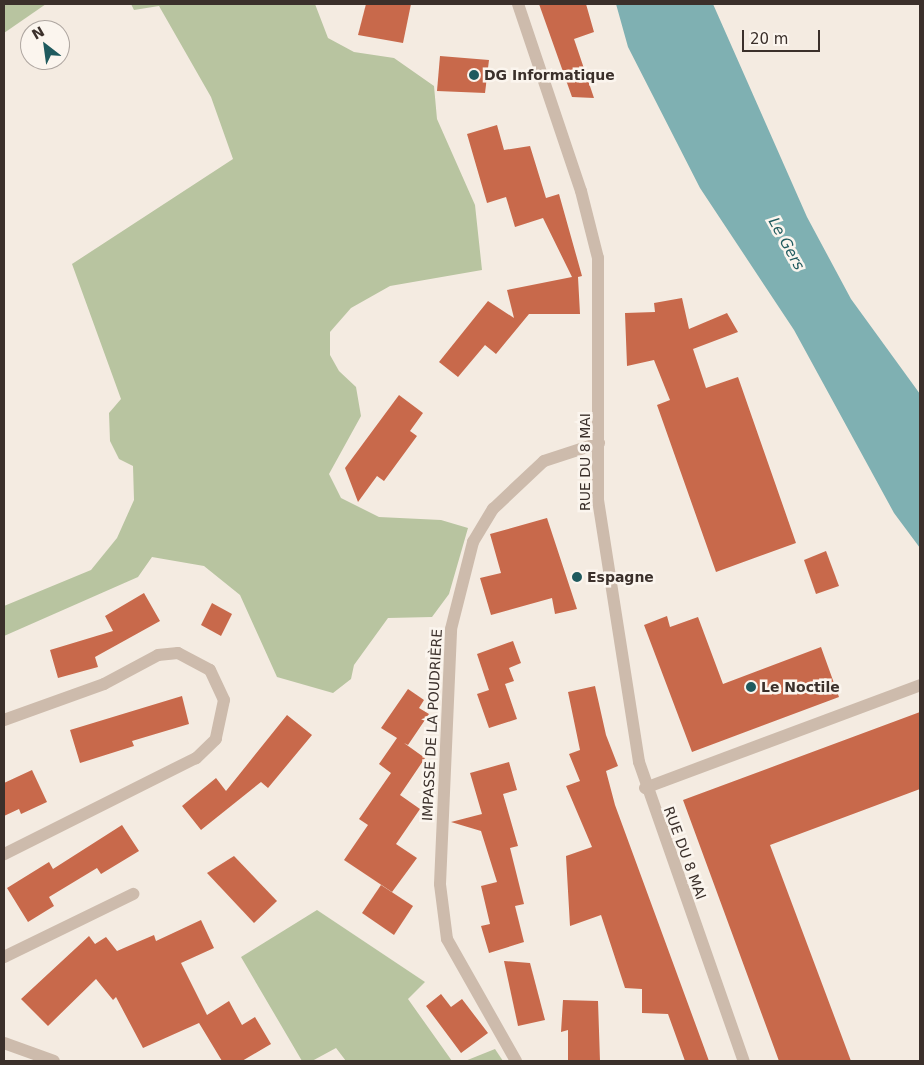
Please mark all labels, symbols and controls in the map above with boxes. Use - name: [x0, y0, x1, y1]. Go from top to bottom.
- north arrow: [20, 20, 70, 70]
- scale bar: [744, 20, 822, 52]
- text: N: [29, 23, 47, 43]
- text: 20 m: [750, 30, 788, 48]
- place label: DG Informatique: [484, 67, 615, 83]
- marker: DG Informatique: [468, 69, 480, 81]
- water label: Le Gers: [764, 215, 808, 273]
- street label: RUE DU 8 MAI: [577, 413, 593, 511]
- place label: Espagne: [587, 569, 654, 585]
- marker: Espagne: [571, 571, 583, 583]
- street label: IMPASSE DE LA POUDRIÈRE: [419, 628, 445, 822]
- place label: Le Noctile: [761, 679, 840, 695]
- marker: Le Noctile: [745, 681, 757, 693]
- street label: RUE DU 8 MAI: [660, 804, 710, 902]

